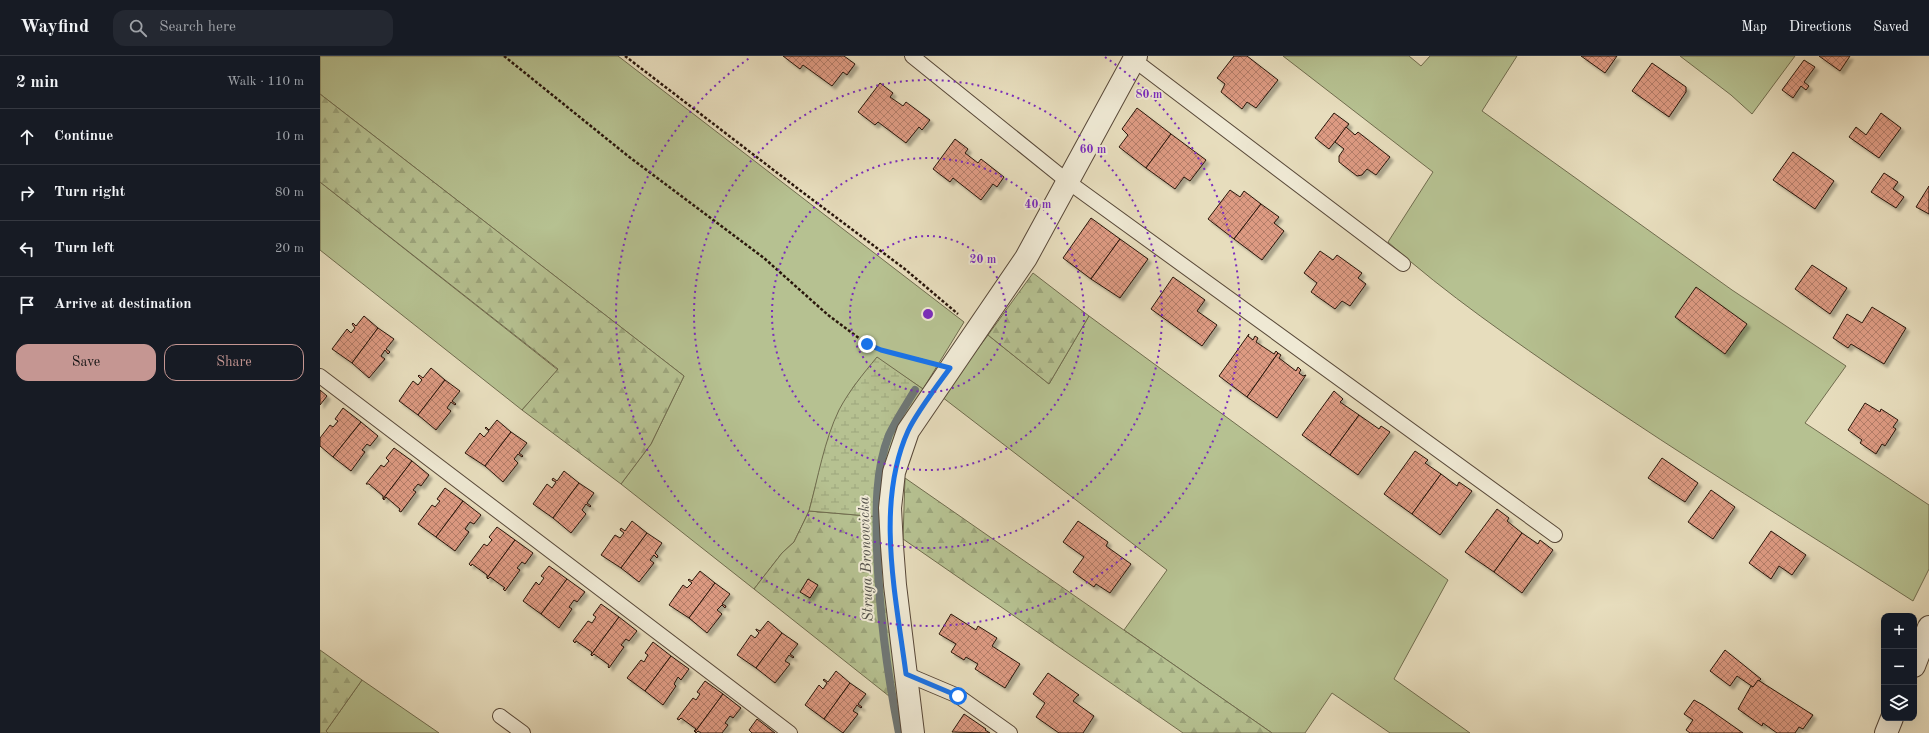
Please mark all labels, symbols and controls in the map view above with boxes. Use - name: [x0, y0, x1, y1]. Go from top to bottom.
- search box: [113, 10, 393, 46]
- icon: search: [127, 17, 149, 39]
- text: Wayfind: [20, 18, 89, 37]
- text: Search here: [159, 20, 236, 35]
- text: Map: [1741, 20, 1767, 34]
- text: Directions: [1789, 20, 1851, 34]
- text: Saved: [1873, 20, 1909, 34]
- text: 2 min: [16, 74, 59, 91]
- text: Walk · 110 m: [227, 75, 304, 88]
- text: 80 m: [1136, 89, 1163, 101]
- icon: ahead: [16, 126, 38, 148]
- text: Continue: [54, 129, 113, 144]
- text: 10 m: [275, 130, 304, 143]
- text: 60 m: [1080, 144, 1107, 156]
- icon: right: [16, 182, 38, 204]
- text: Turn right: [54, 185, 125, 200]
- text: 80 m: [275, 186, 304, 199]
- text: 40 m: [1025, 199, 1052, 211]
- icon: left: [16, 238, 38, 260]
- text: Turn left: [54, 241, 114, 256]
- text: 20 m: [275, 242, 304, 255]
- text: 20 m: [970, 254, 997, 266]
- icon: arrive: [16, 294, 38, 316]
- text: Arrive at destination: [54, 297, 192, 312]
- centre of rings: [921, 307, 935, 321]
- route end: [858, 335, 876, 353]
- button: Save: [16, 344, 156, 381]
- button: Share: [164, 344, 304, 381]
- water label: Struga Bronowicka: [857, 496, 877, 622]
- map controls: [1881, 613, 1917, 721]
- button: +: [1881, 613, 1917, 649]
- button: −: [1881, 649, 1917, 685]
- button: layers: [1881, 685, 1917, 721]
- route start: [949, 687, 967, 705]

